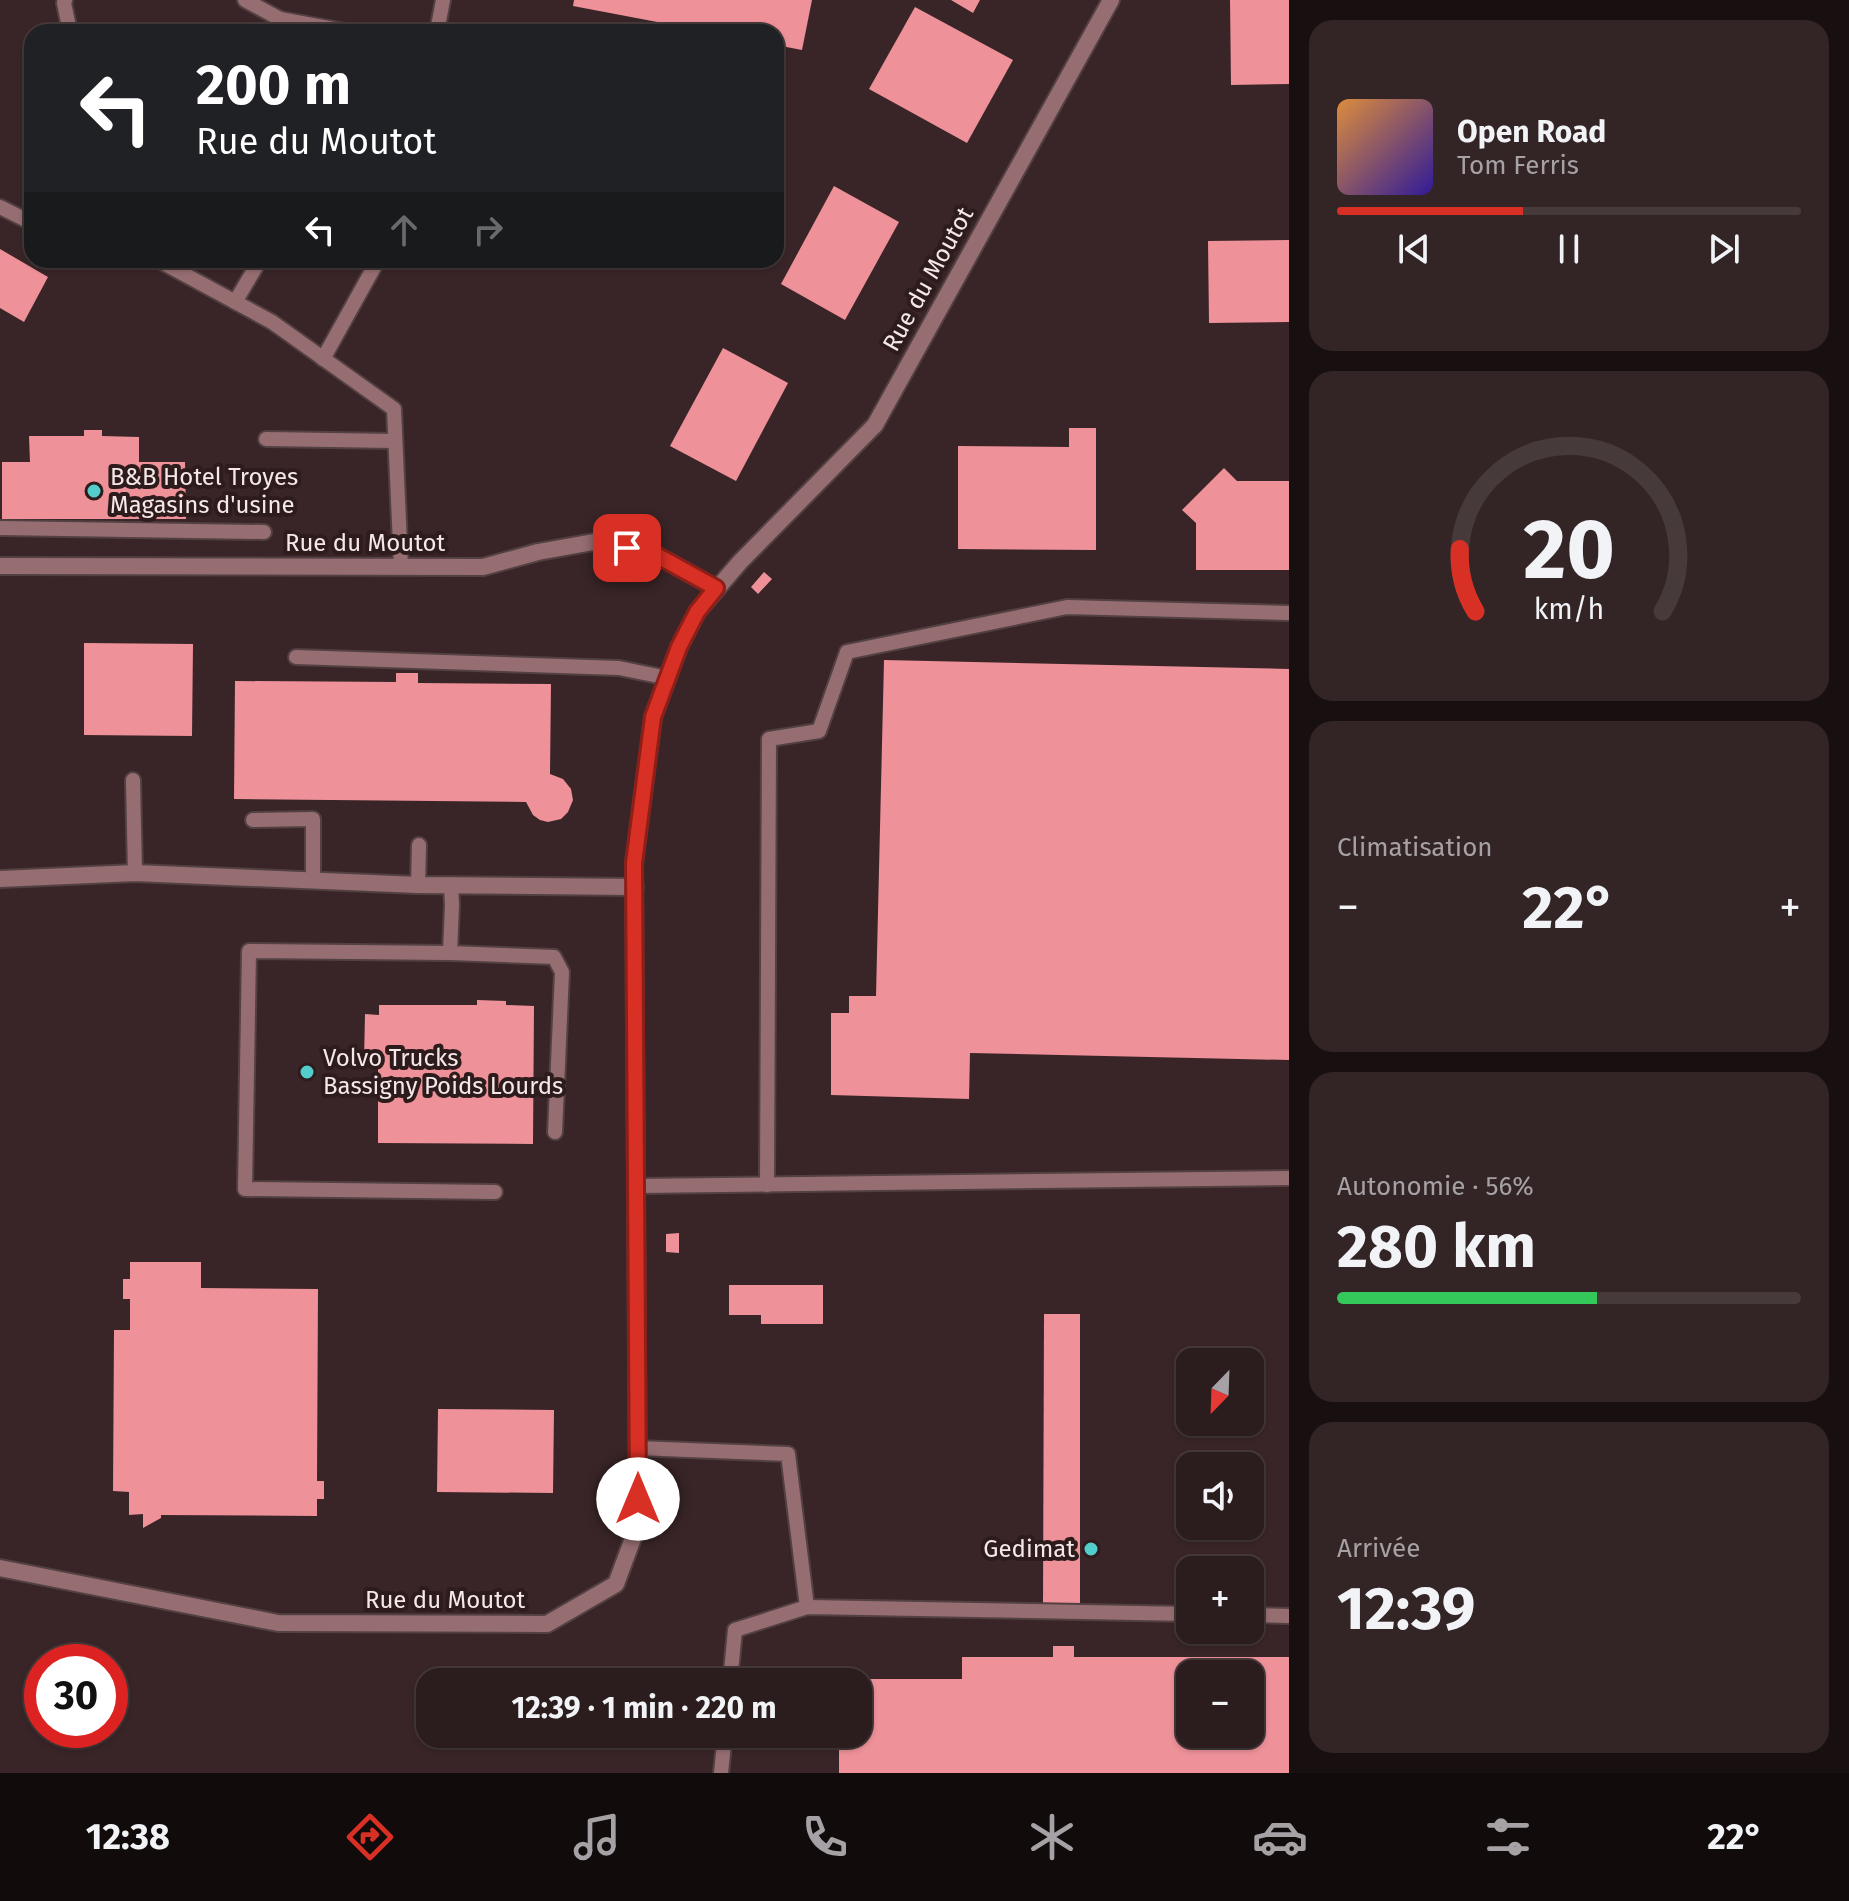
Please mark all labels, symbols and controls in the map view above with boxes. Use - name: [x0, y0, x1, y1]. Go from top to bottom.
- text: 200 m: [196, 52, 351, 119]
- icon: left: [64, 56, 168, 160]
- text: Open Road: [1457, 114, 1606, 150]
- text: Rue du Moutot: [196, 120, 436, 164]
- text: Tom Ferris: [1457, 150, 1579, 181]
- street label: Rue du Moutot: [877, 202, 979, 356]
- icon: left: [298, 208, 342, 252]
- icon: ahead: [382, 208, 426, 252]
- icon: right: [466, 208, 510, 252]
- icon: previous: [1392, 227, 1436, 271]
- icon: pause: [1547, 227, 1591, 271]
- icon: next: [1702, 227, 1746, 271]
- place label: B&B Hotel Troyes Magasins d'usine: [110, 463, 298, 519]
- marker: B&B Hotel Troyes Magasins d'usine: [85, 482, 103, 500]
- text: 20: [1523, 499, 1615, 599]
- pin: [593, 514, 661, 582]
- icon: arrive: [605, 526, 649, 570]
- street label: Rue du Moutot: [285, 529, 445, 557]
- text: km/h: [1534, 592, 1604, 627]
- text: Climatisation: [1337, 832, 1493, 863]
- text: 22°: [1522, 872, 1616, 944]
- text: −: [1337, 881, 1359, 934]
- text: +: [1779, 881, 1801, 934]
- place label: Volvo Trucks Bassigny Poids Lourds: [323, 1044, 563, 1100]
- marker: Volvo Trucks Bassigny Poids Lourds: [298, 1063, 316, 1081]
- text: Autonomie · 56%: [1337, 1171, 1534, 1202]
- text: 280 km: [1337, 1211, 1536, 1283]
- north arrow: [1176, 1348, 1264, 1436]
- map controls: [1176, 1348, 1264, 1748]
- button: sound: [1176, 1452, 1264, 1540]
- position arrow: [596, 1457, 680, 1541]
- text: Arrivée: [1337, 1533, 1420, 1564]
- place label: Gedimat: [983, 1535, 1075, 1563]
- marker: Gedimat: [1082, 1540, 1100, 1558]
- button: +: [1176, 1556, 1264, 1644]
- text: 12:39: [1337, 1573, 1475, 1645]
- street label: Rue du Moutot: [365, 1586, 525, 1614]
- speed limit sign: 30: [24, 1644, 128, 1748]
- button: −: [1176, 1660, 1264, 1748]
- text: 12:39 · 1 min · 220 m: [511, 1690, 777, 1726]
- icon: directions: [342, 1809, 398, 1865]
- icon: music: [569, 1809, 625, 1865]
- icon: phone: [797, 1809, 853, 1865]
- icon: climate: [1024, 1809, 1080, 1865]
- icon: car: [1252, 1809, 1308, 1865]
- icon: filters: [1480, 1809, 1536, 1865]
- text: 12:38: [86, 1815, 170, 1859]
- text: 22°: [1707, 1815, 1763, 1859]

